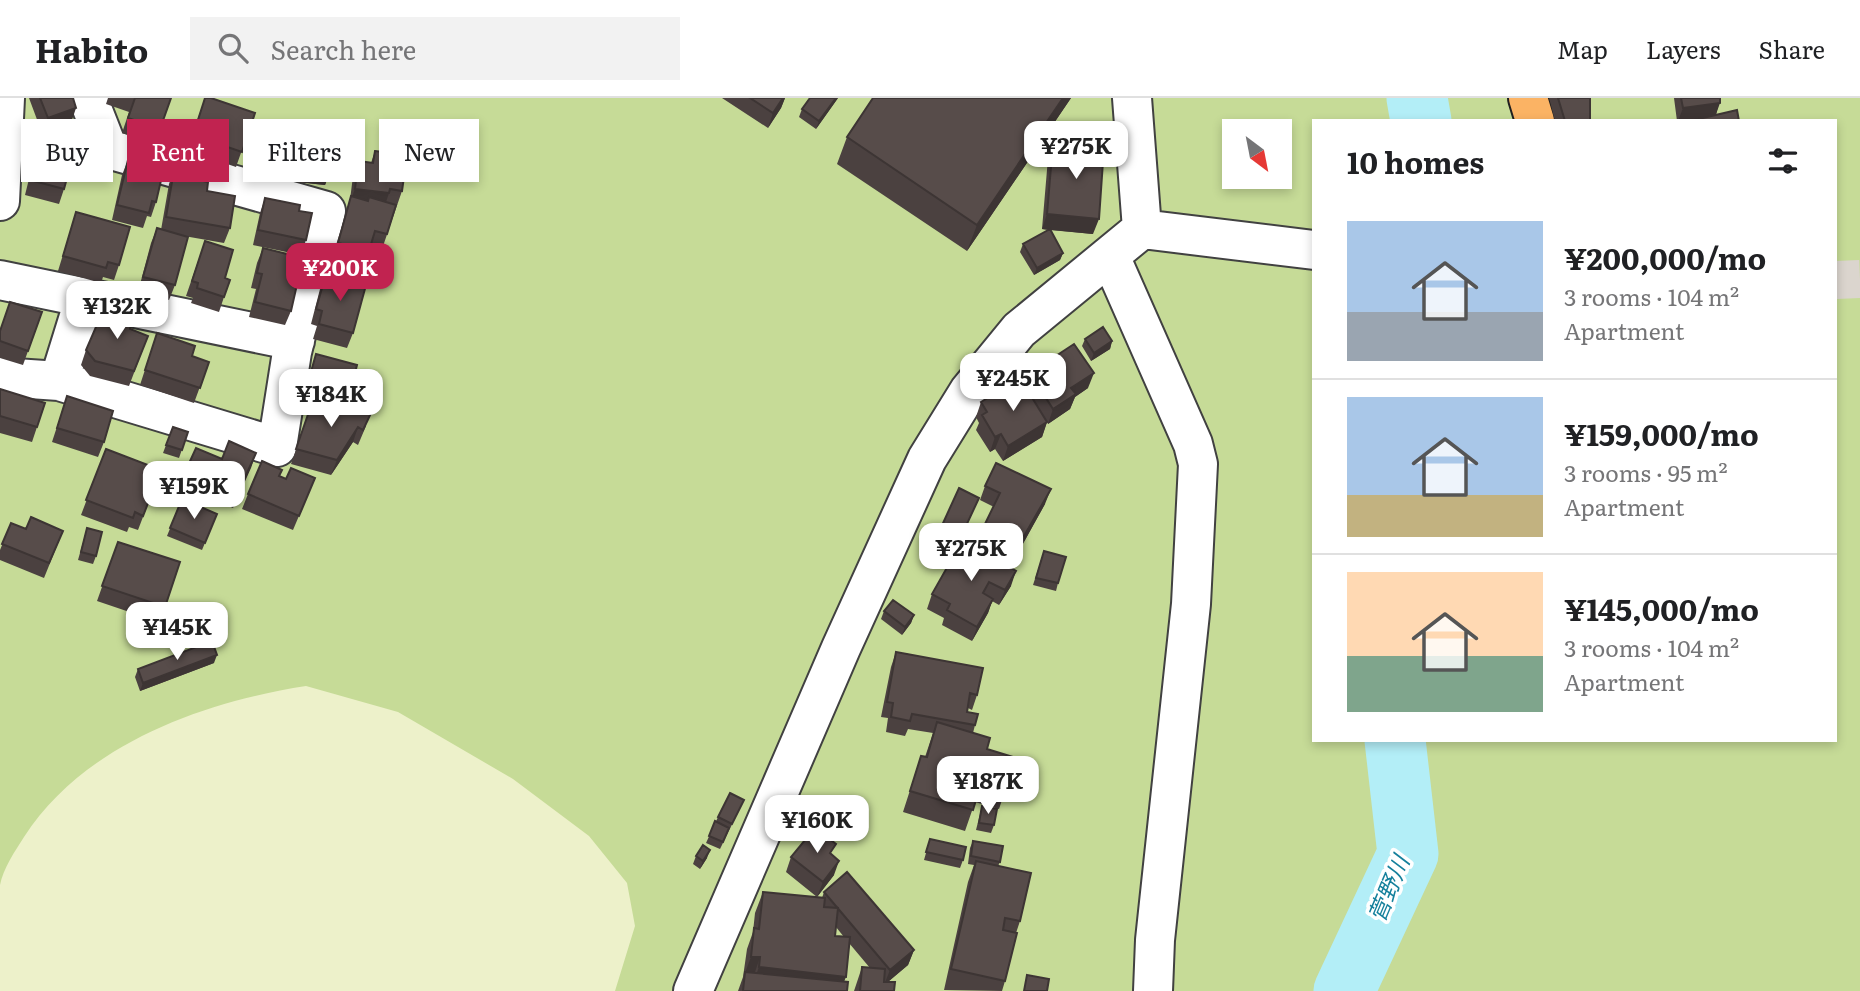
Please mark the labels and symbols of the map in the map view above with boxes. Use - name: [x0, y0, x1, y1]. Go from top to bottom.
- north arrow: [1222, 119, 1292, 189]
- pin: ¥275K: [1027, 122, 1125, 181]
- pin: ¥200K: [291, 244, 389, 303]
- pin: ¥132K: [68, 282, 166, 341]
- pin: ¥245K: [964, 354, 1062, 413]
- pin: ¥184K: [282, 370, 380, 429]
- pin: ¥159K: [145, 462, 243, 521]
- pin: ¥275K: [922, 524, 1020, 583]
- pin: ¥145K: [128, 602, 226, 662]
- pin: ¥187K: [939, 756, 1037, 816]
- pin: ¥160K: [768, 796, 866, 855]
- water label: 菅野川: [1358, 847, 1417, 927]

